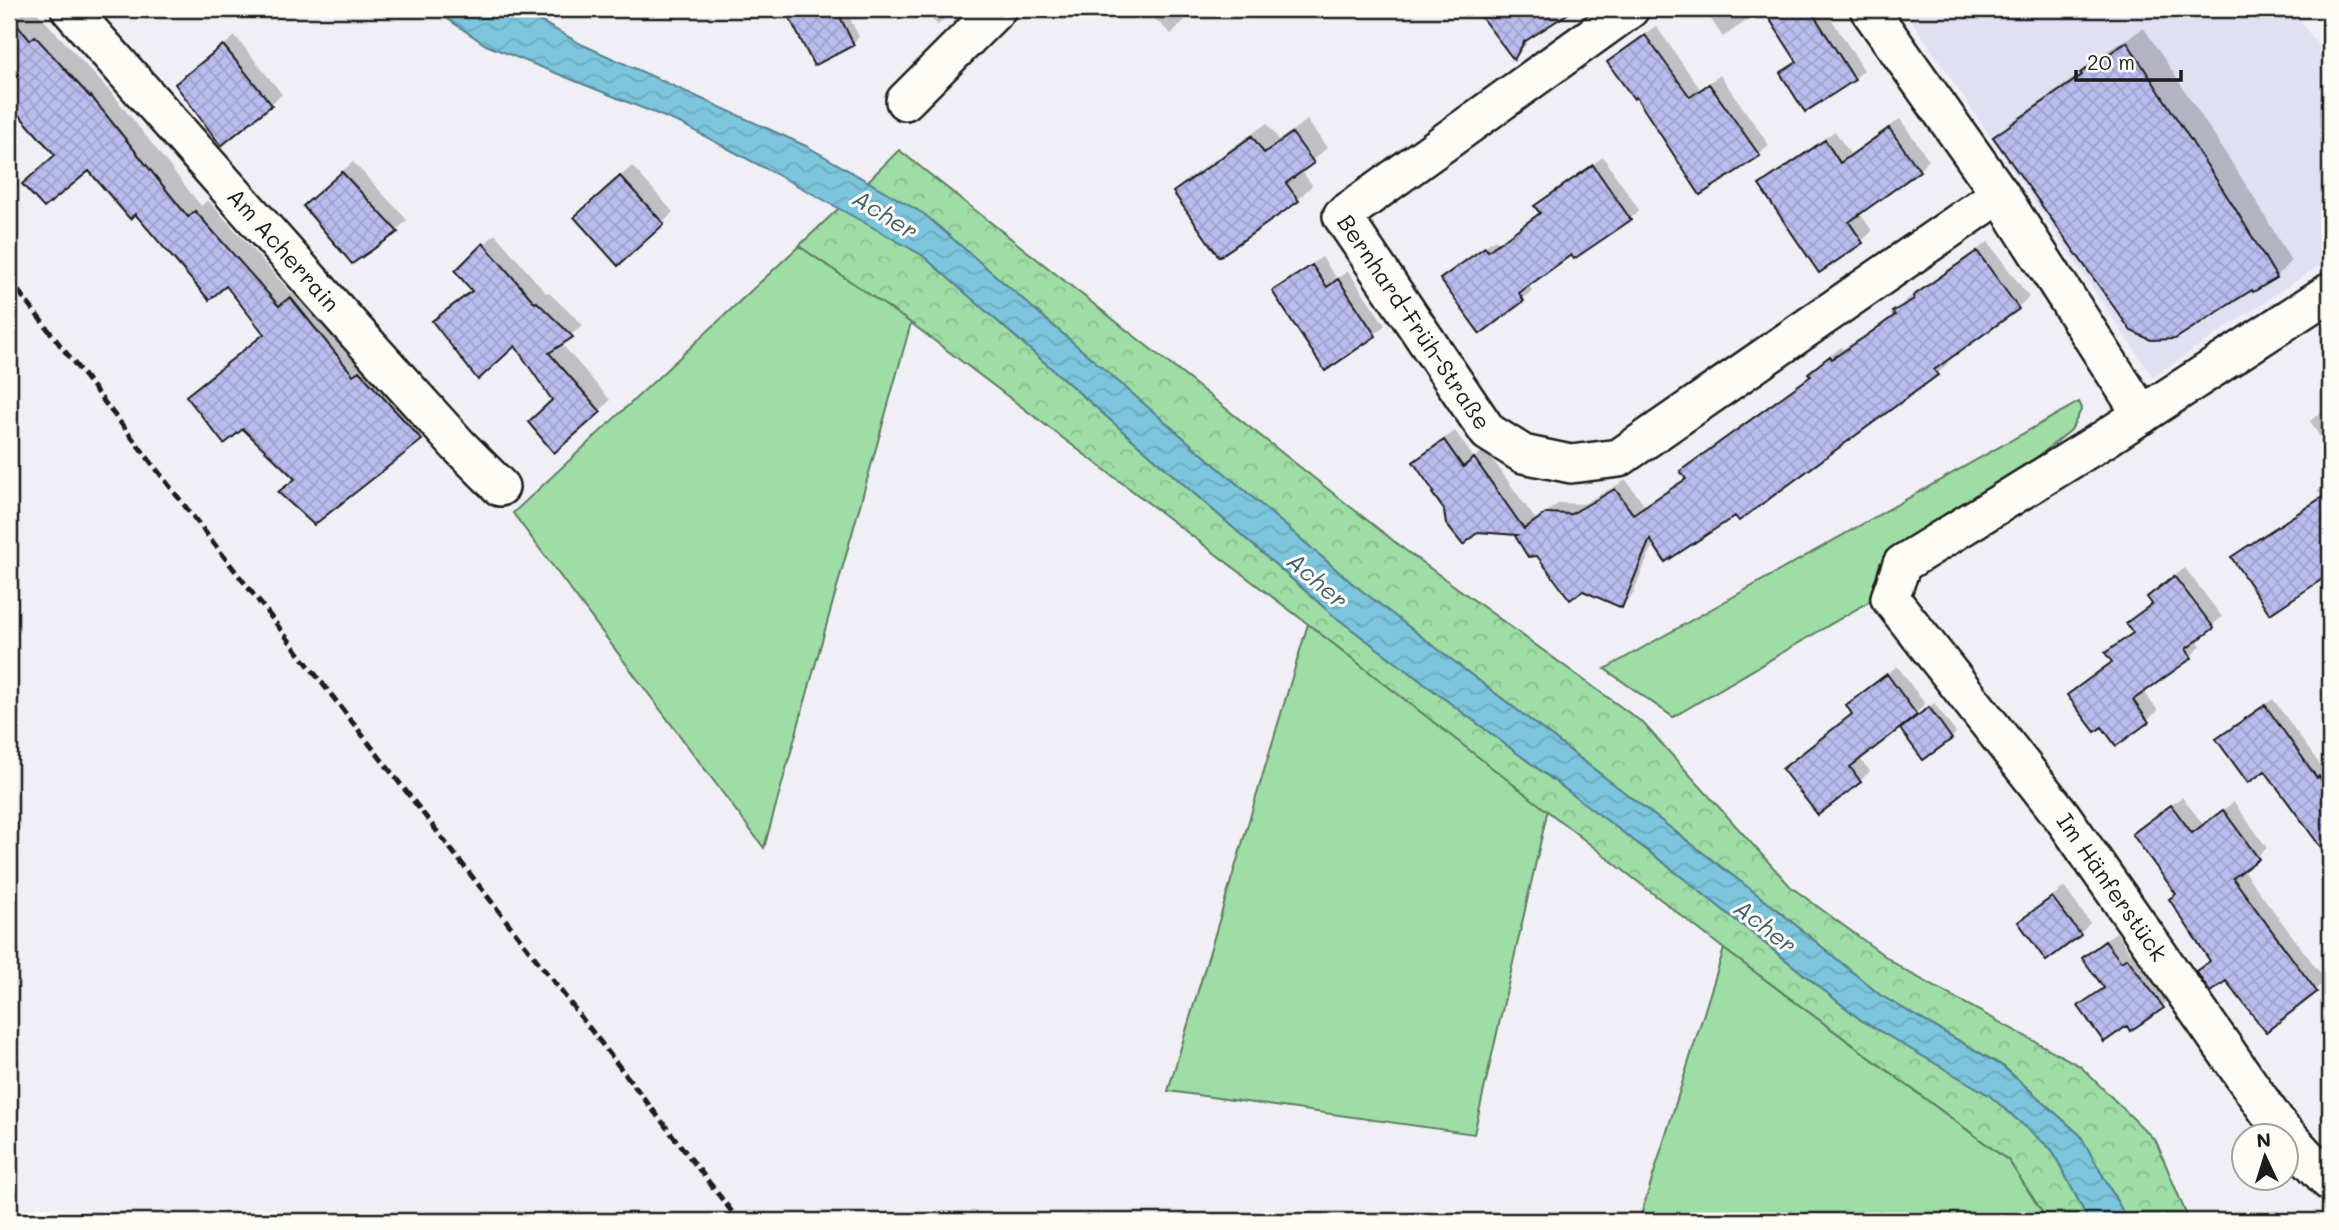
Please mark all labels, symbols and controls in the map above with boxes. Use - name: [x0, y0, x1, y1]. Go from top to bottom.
- scale bar: [2076, 38, 2182, 82]
- text: 20 m: [2087, 48, 2135, 75]
- street label: Am Acherrain: [221, 181, 347, 318]
- water label: Acher: [847, 182, 924, 246]
- street label: Bernhard-Früh-Straße: [1331, 208, 1498, 435]
- water label: Acher: [1281, 545, 1355, 615]
- street label: Im Hänferstück: [2051, 807, 2175, 967]
- water label: Acher: [1728, 892, 1804, 960]
- north arrow: [2230, 1122, 2300, 1192]
- text: N: [2256, 1127, 2272, 1153]

